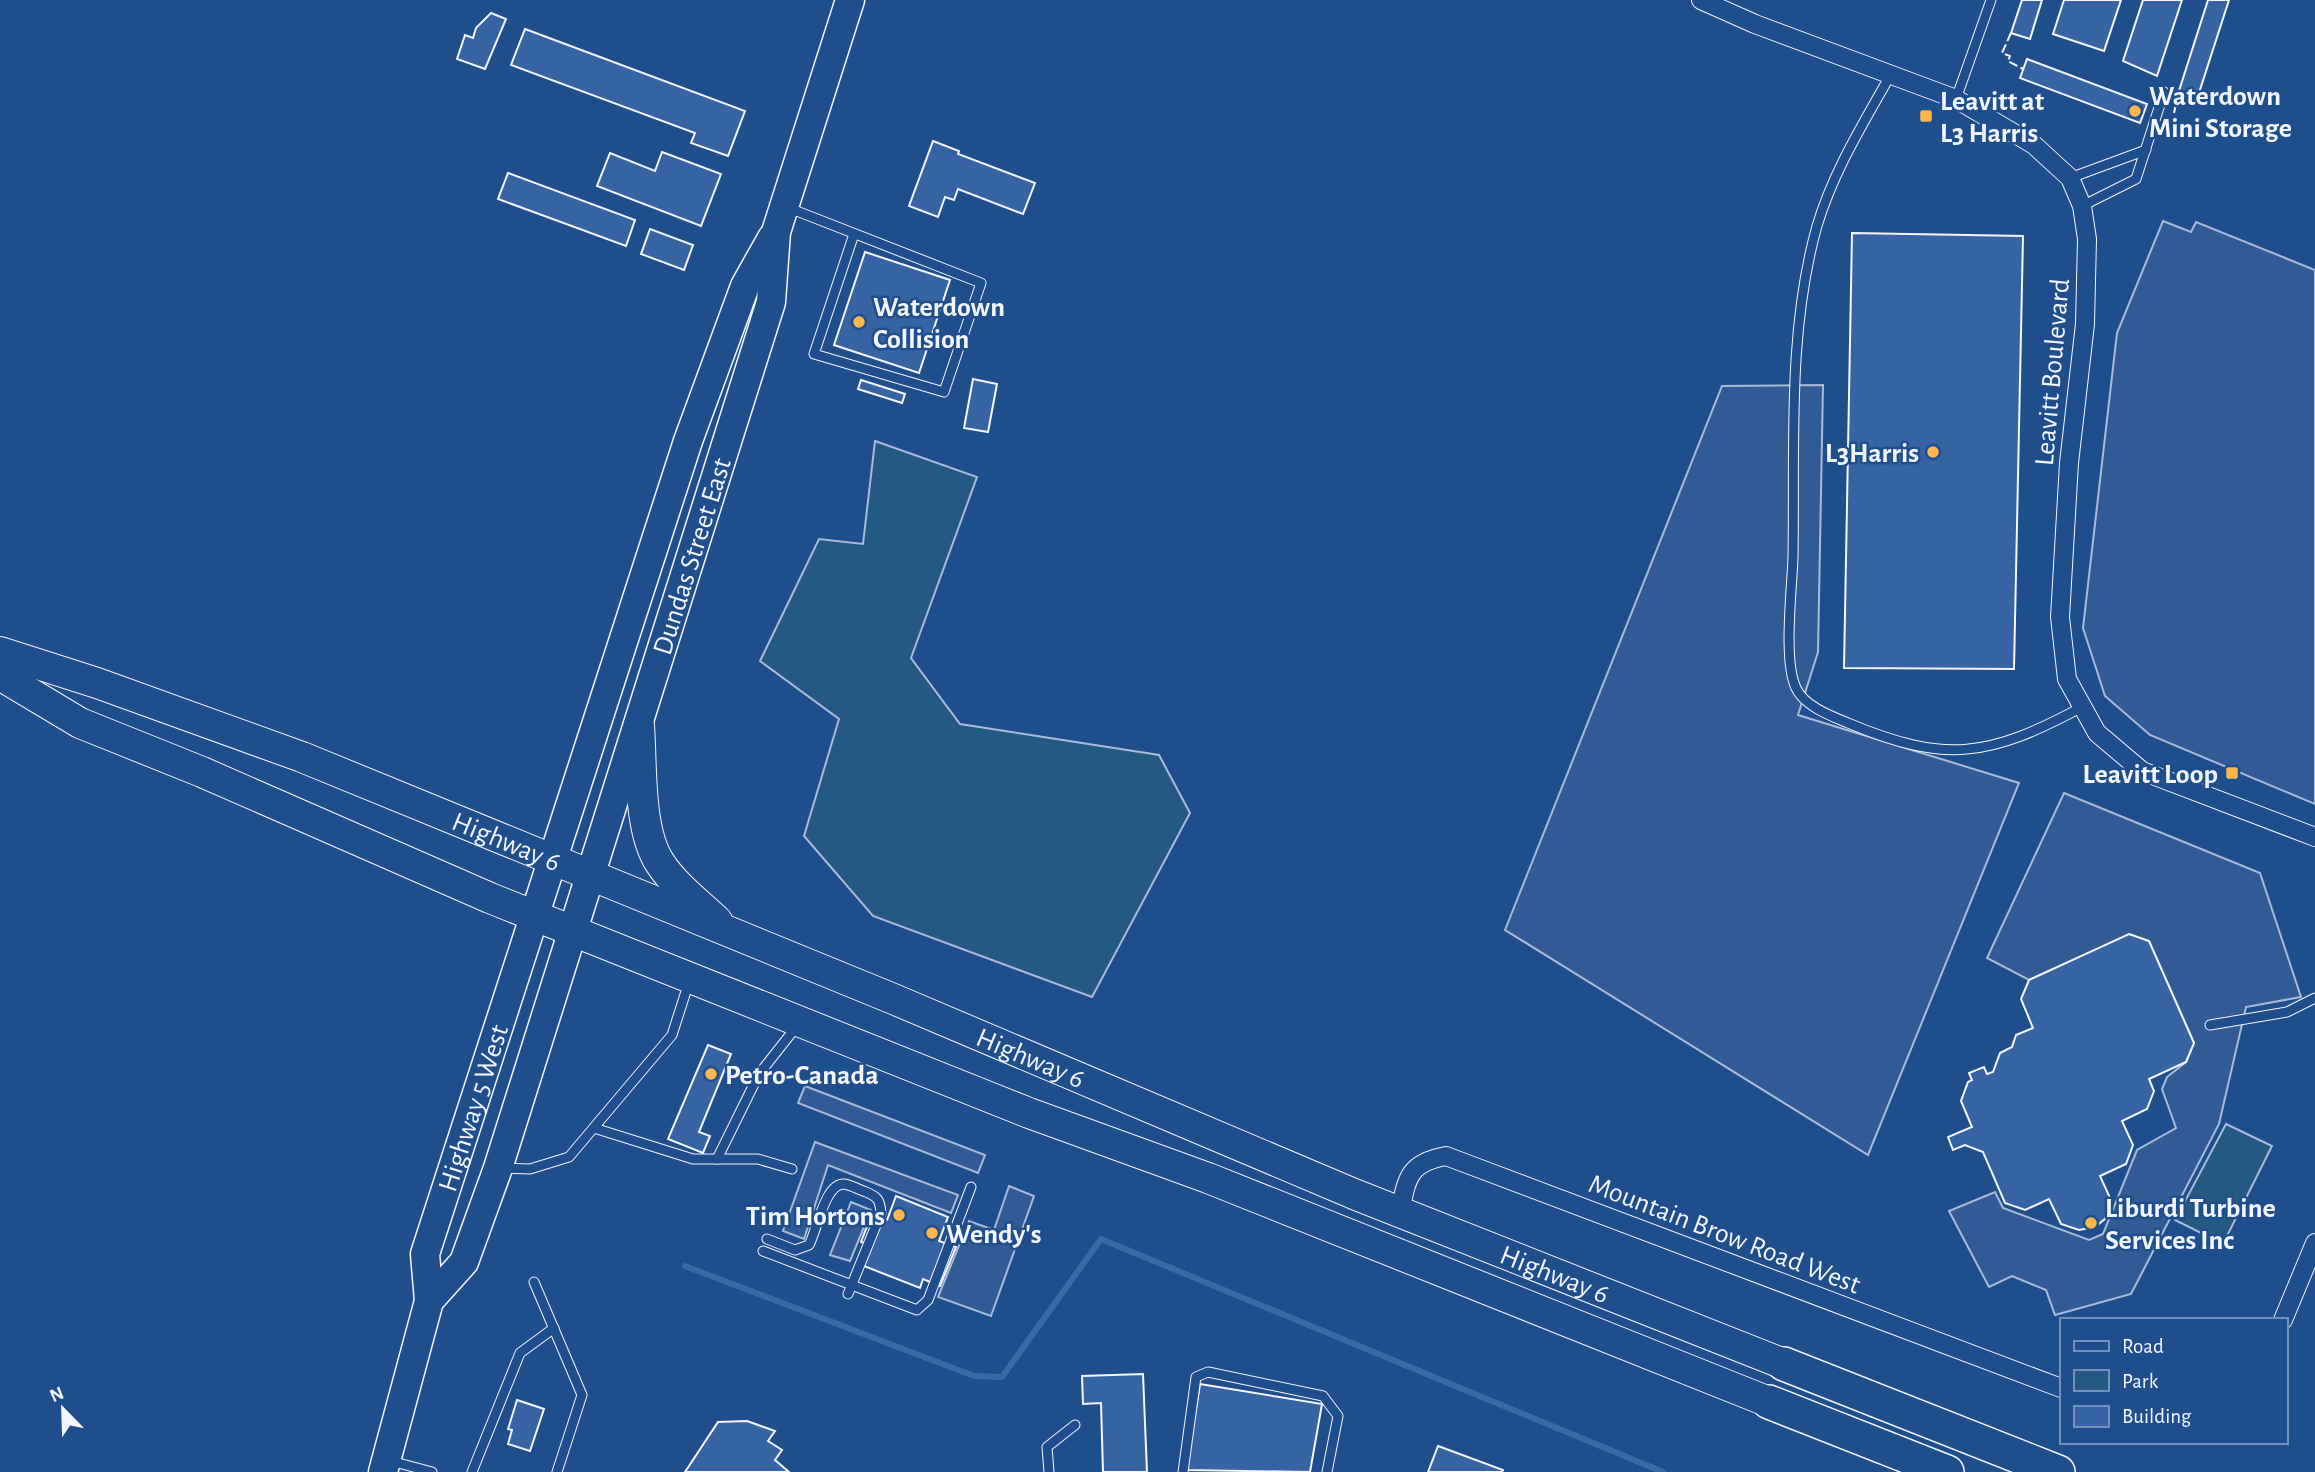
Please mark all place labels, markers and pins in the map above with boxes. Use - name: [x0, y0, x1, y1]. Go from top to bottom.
- place label: Waterdown Mini Storage: [2149, 83, 2292, 143]
- place label: Leavitt at L3 Harris: [1940, 88, 2045, 148]
- marker: Waterdown Mini Storage: [2127, 103, 2143, 119]
- marker: Leavitt at L3 Harris: [1918, 108, 1934, 124]
- place label: Waterdown Collision: [873, 294, 1005, 354]
- marker: Waterdown Collision: [851, 314, 867, 330]
- place label: L3Harris: [1825, 440, 1919, 468]
- marker: L3Harris: [1925, 444, 1941, 460]
- place label: Leavitt Loop: [2083, 761, 2218, 789]
- marker: Leavitt Loop: [2224, 765, 2240, 781]
- place label: Petro-Canada: [725, 1062, 879, 1090]
- marker: Petro-Canada: [703, 1066, 719, 1082]
- place label: Liburdi Turbine Services Inc: [2105, 1195, 2276, 1255]
- place label: Tim Hortons: [746, 1203, 885, 1231]
- marker: Tim Hortons: [891, 1207, 907, 1223]
- marker: Liburdi Turbine Services Inc: [2083, 1215, 2099, 1231]
- place label: Wendy's: [946, 1221, 1042, 1249]
- marker: Wendy's: [924, 1225, 940, 1241]

